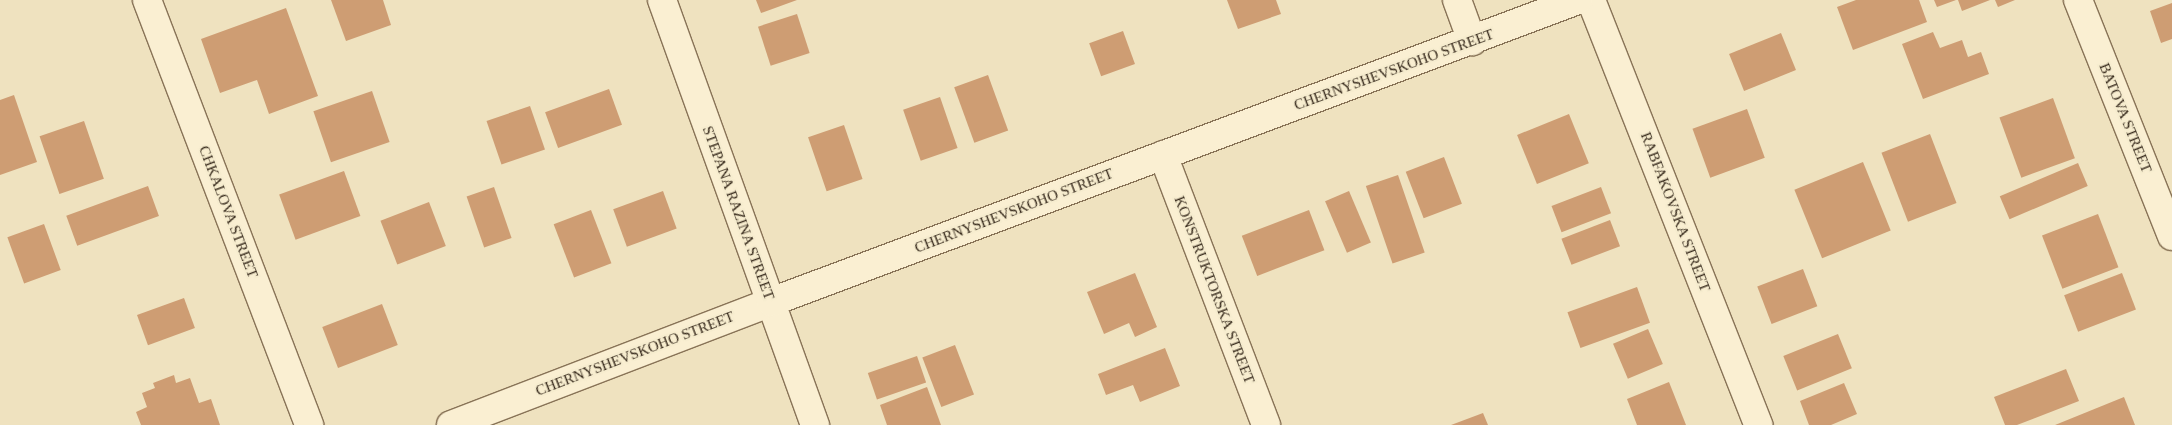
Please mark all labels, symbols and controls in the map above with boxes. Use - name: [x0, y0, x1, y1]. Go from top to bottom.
- street label: CHERNYSHEVSKOHO STREET: [1292, 25, 1496, 115]
- street label: BATOVA STREET: [2095, 60, 2155, 176]
- street label: STEPANA RAZINA STREET: [698, 123, 778, 303]
- street label: RABFAKOVSKA STREET: [1636, 129, 1714, 295]
- street label: CHKALOVA STREET: [194, 143, 262, 281]
- street label: CHERNYSHEVSKOHO STREET: [912, 165, 1116, 257]
- street label: KONSTRUKTORSKA STREET: [1170, 193, 1258, 387]
- street label: CHERNYSHEVSKOHO STREET: [533, 308, 737, 400]

